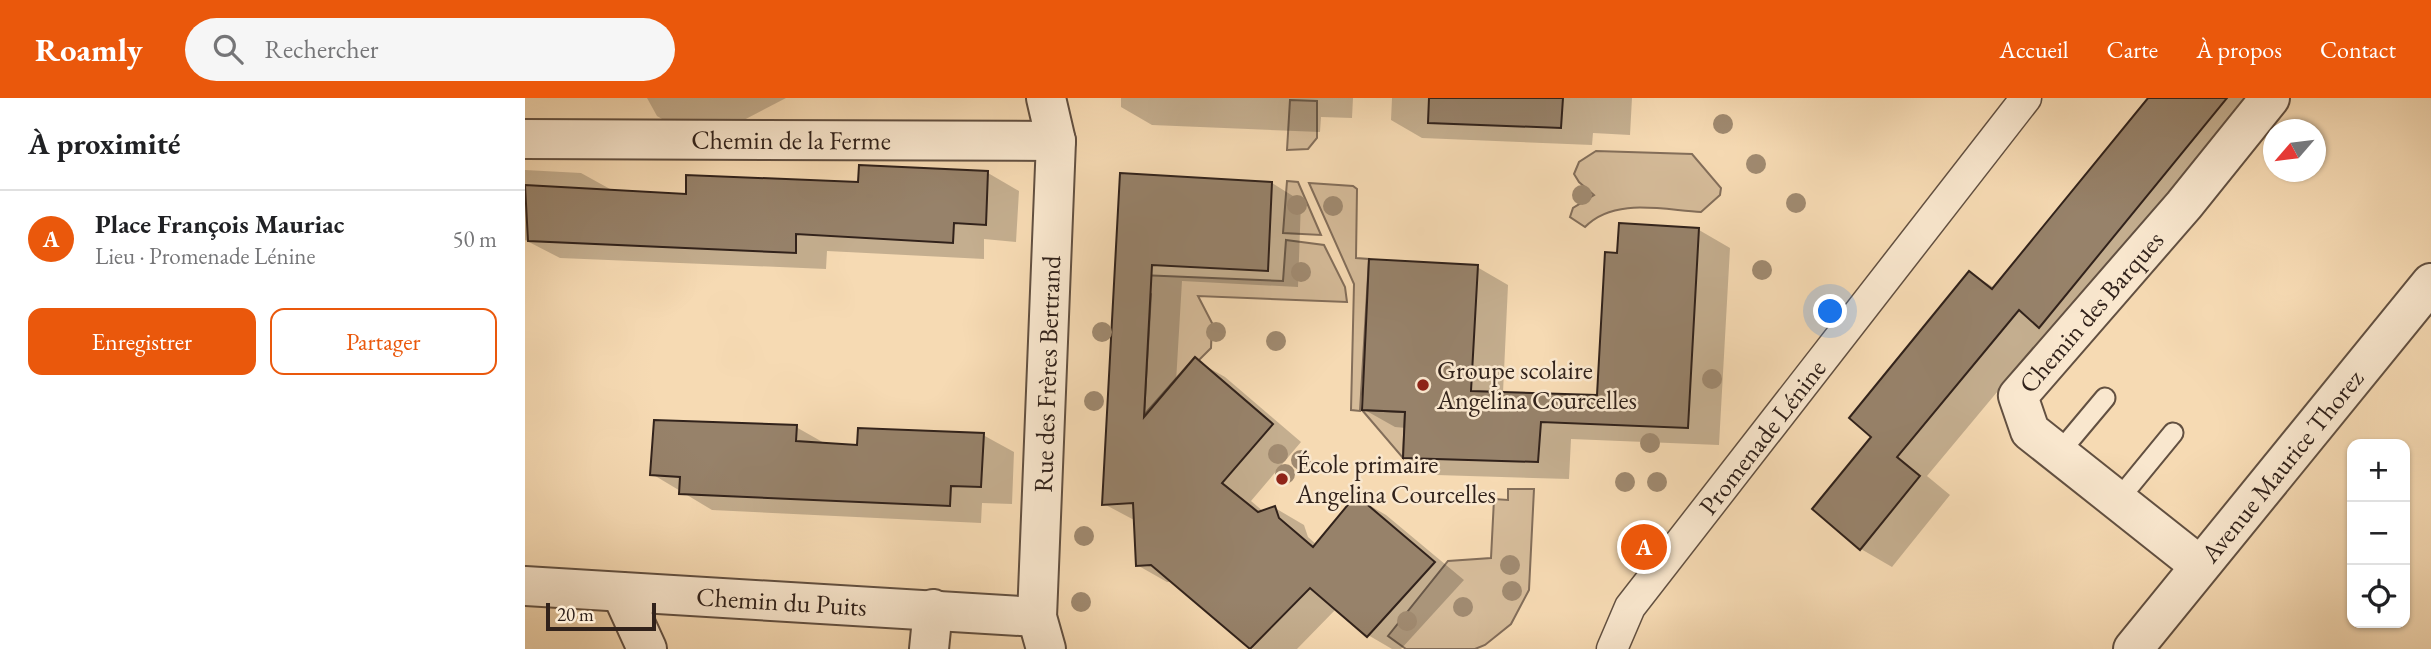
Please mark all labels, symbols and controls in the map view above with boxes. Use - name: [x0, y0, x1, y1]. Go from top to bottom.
- search box: [185, 18, 675, 81]
- text: Roamly: [35, 28, 143, 71]
- icon: search: [209, 30, 247, 68]
- text: Rechercher: [265, 32, 379, 66]
- text: Accueil: [1999, 34, 2069, 65]
- text: Carte: [2107, 34, 2158, 65]
- text: À propos: [2196, 34, 2282, 65]
- text: Contact: [2320, 34, 2396, 65]
- north arrow: [2263, 119, 2326, 182]
- street label: Chemin de la Ferme: [691, 123, 891, 157]
- text: À proximité: [28, 124, 180, 163]
- text: Place François Mauriac: [95, 207, 344, 241]
- text: A: [43, 224, 59, 254]
- text: 50 m: [452, 224, 497, 254]
- street label: Chemin des Barques: [2011, 224, 2171, 400]
- text: Lieu · Promenade Lénine: [95, 241, 315, 271]
- street label: Rue des Frères Bertrand: [1026, 254, 1068, 493]
- your location: [1813, 294, 1847, 328]
- button: Enregistrer: [28, 308, 256, 375]
- button: Partager: [270, 308, 497, 375]
- street label: Promenade Lénine: [1691, 352, 1833, 522]
- place label: Groupe scolaire Angelina Courcelles: [1436, 353, 1637, 417]
- street label: Avenue Maurice Thorez: [2193, 362, 2371, 570]
- marker: Groupe scolaire Angelina Courcelles: [1415, 377, 1431, 393]
- map controls: [2347, 439, 2410, 628]
- button: +: [2347, 439, 2410, 502]
- place label: École primaire Angelina Courcelles: [1295, 447, 1496, 511]
- marker: École primaire Angelina Courcelles: [1274, 471, 1290, 487]
- button: −: [2347, 502, 2410, 565]
- pin: A: [1621, 521, 1667, 573]
- button: locate: [2347, 565, 2410, 628]
- street label: Chemin du Puits: [695, 579, 868, 624]
- scale bar: [546, 600, 656, 632]
- text: 20 m: [557, 602, 594, 627]

